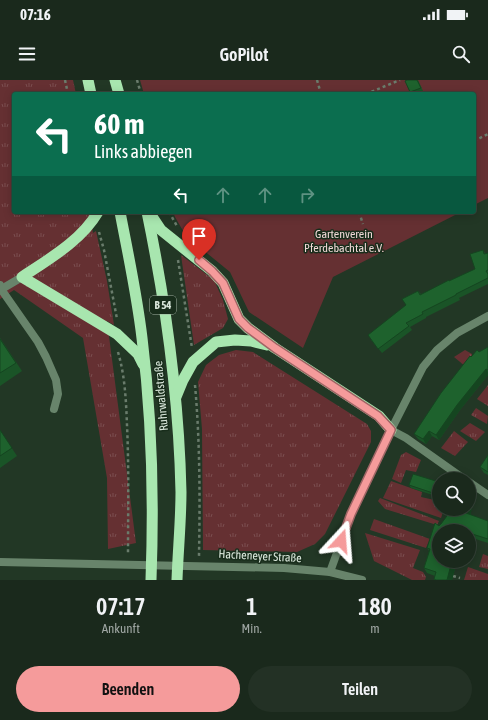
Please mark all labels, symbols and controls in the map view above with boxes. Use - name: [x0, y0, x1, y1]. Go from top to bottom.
- text: 07:16: [20, 6, 51, 23]
- icon: menu: [16, 43, 38, 65]
- icon: search: [450, 43, 472, 65]
- text: GoPilot: [220, 44, 268, 65]
- icon: left: [28, 108, 80, 160]
- text: 60 m: [94, 108, 144, 140]
- text: Links abbiegen: [94, 141, 193, 162]
- icon: left: [170, 184, 192, 206]
- icon: ahead: [212, 184, 234, 206]
- icon: ahead: [254, 184, 276, 206]
- icon: right: [296, 184, 318, 206]
- pin: [182, 219, 216, 260]
- icon: arrive: [188, 225, 210, 247]
- park label: Gartenverein Pferdebachtal e.V.: [304, 227, 384, 255]
- road number: B 54: [150, 296, 176, 314]
- street label: Ruhrwaldstraße: [151, 360, 171, 432]
- map controls: [432, 472, 476, 568]
- button: search: [432, 472, 476, 516]
- position arrow: [320, 520, 362, 562]
- button: layers: [432, 524, 476, 568]
- street label: Hacheneyer Straße: [218, 547, 302, 565]
- text: 07:17: [96, 593, 146, 620]
- text: 1: [246, 593, 257, 620]
- text: 180: [358, 593, 392, 620]
- text: Ankunft: [102, 621, 140, 636]
- text: Min.: [242, 621, 262, 636]
- text: m: [370, 621, 380, 636]
- button: Beenden: [16, 666, 240, 712]
- button: Teilen: [248, 666, 472, 712]

